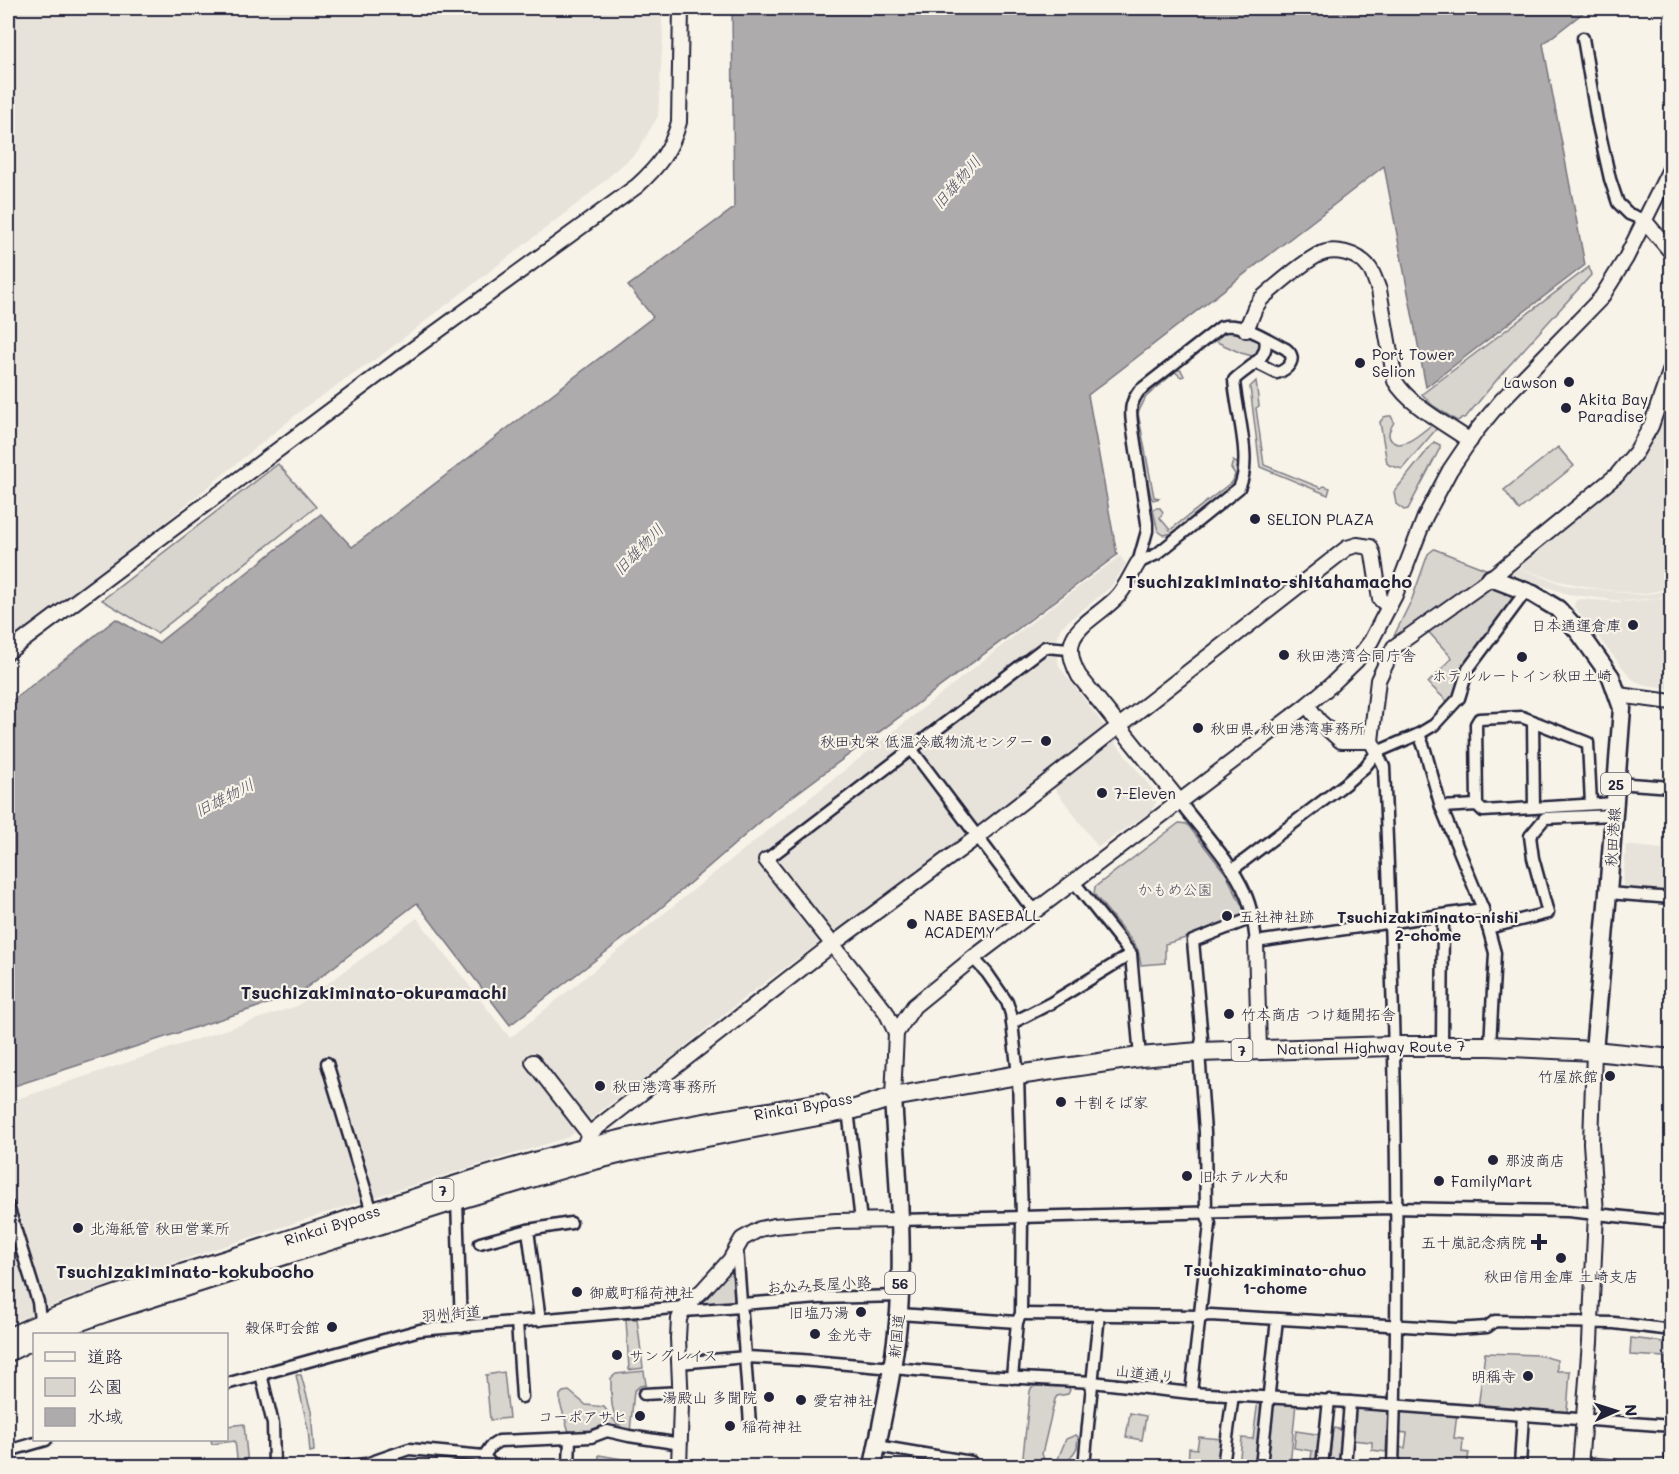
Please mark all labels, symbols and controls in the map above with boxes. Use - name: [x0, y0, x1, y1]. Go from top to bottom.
- water label: 旧雄物川: [927, 151, 985, 213]
- place label: Port Tower Selion: [1372, 344, 1455, 381]
- marker: Port Tower Selion: [1353, 356, 1367, 370]
- place label: Lawson: [1504, 372, 1557, 392]
- marker: Lawson: [1562, 375, 1576, 389]
- place label: Akita Bay Paradise: [1578, 389, 1648, 426]
- marker: Akita Bay Paradise: [1559, 401, 1573, 415]
- place label: SELION PLAZA: [1267, 509, 1374, 529]
- marker: SELION PLAZA: [1248, 512, 1262, 526]
- water label: 旧雄物川: [608, 519, 668, 579]
- district label: Tsuchizakiminato-shitahamacho: [1126, 569, 1412, 593]
- place label: 日本通運倉庫: [1531, 615, 1621, 635]
- marker: 日本通運倉庫: [1626, 618, 1640, 632]
- place label: 秋田港湾合同庁舎: [1296, 645, 1416, 665]
- marker: 秋田港湾合同庁舎: [1277, 648, 1291, 662]
- marker: ホテルルートイン秋田土崎: [1515, 650, 1529, 664]
- place label: ホテルルートイン秋田土崎: [1432, 665, 1612, 685]
- place label: 秋田県 秋田港湾事務所: [1210, 718, 1365, 738]
- marker: 秋田県 秋田港湾事務所: [1191, 721, 1205, 735]
- place label: 秋田丸栄 低温冷蔵物流センター: [820, 731, 1034, 751]
- marker: 秋田丸栄 低温冷蔵物流センター: [1039, 734, 1053, 748]
- water label: 旧雄物川: [191, 773, 257, 821]
- road number: 25: [1601, 773, 1631, 795]
- place label: 7-Eleven: [1114, 783, 1176, 803]
- marker: 7-Eleven: [1095, 786, 1109, 800]
- street label: 秋田港線: [1600, 806, 1624, 868]
- park label: かもめ公園: [1137, 879, 1213, 899]
- place label: NABE BASEBALL ACADEMY: [924, 905, 1040, 942]
- place label: 五社神社跡: [1239, 906, 1314, 926]
- district label: Tsuchizakiminato-nishi 2-chome: [1337, 906, 1519, 945]
- marker: 五社神社跡: [1220, 909, 1234, 923]
- marker: NABE BASEBALL ACADEMY: [905, 917, 919, 931]
- district label: Tsuchizakiminato-okuramachi: [241, 980, 507, 1004]
- place label: 竹本商店 つけ麺開拓舎: [1241, 1004, 1396, 1024]
- marker: 竹本商店 つけ麺開拓舎: [1222, 1007, 1236, 1021]
- street label: National Highway Route 7: [1277, 1035, 1465, 1059]
- road number: 7: [1232, 1039, 1252, 1061]
- place label: 竹屋旅館: [1538, 1066, 1598, 1086]
- marker: 竹屋旅館: [1603, 1069, 1617, 1083]
- place label: 秋田港湾事務所: [612, 1076, 717, 1096]
- marker: 秋田港湾事務所: [593, 1079, 607, 1093]
- street label: Rinkai Bypass: [752, 1088, 854, 1124]
- place label: 十割そば家: [1073, 1092, 1148, 1112]
- marker: 十割そば家: [1054, 1095, 1068, 1109]
- place label: 那波商店: [1505, 1150, 1565, 1170]
- marker: 那波商店: [1486, 1153, 1500, 1167]
- place label: 旧ホテル大和: [1199, 1166, 1288, 1186]
- marker: 旧ホテル大和: [1180, 1169, 1194, 1183]
- place label: FamilyMart: [1451, 1171, 1532, 1191]
- marker: FamilyMart: [1432, 1174, 1446, 1188]
- road number: 7: [432, 1179, 454, 1201]
- street label: Rinkai Bypass: [282, 1200, 382, 1250]
- place label: 北海紙管 秋田営業所: [90, 1218, 230, 1238]
- marker: 北海紙管 秋田営業所: [71, 1221, 85, 1235]
- place label: 五十嵐記念病院: [1421, 1232, 1526, 1252]
- marker: 五十嵐記念病院: [1530, 1233, 1548, 1251]
- marker: 秋田信用金庫 土崎支店: [1554, 1251, 1568, 1265]
- district label: Tsuchizakiminato-kokubocho: [56, 1259, 314, 1283]
- district label: Tsuchizakiminato-chuo 1-chome: [1184, 1259, 1366, 1298]
- place label: 秋田信用金庫 土崎支店: [1484, 1266, 1638, 1286]
- street label: おかみ長屋小路: [766, 1271, 872, 1297]
- road number: 56: [885, 1272, 915, 1294]
- place label: 御蔵町稲荷神社: [589, 1282, 694, 1302]
- marker: 御蔵町稲荷神社: [570, 1285, 584, 1299]
- street label: 羽州街道: [420, 1300, 482, 1326]
- place label: 旧塩乃湯: [789, 1302, 849, 1322]
- marker: 旧塩乃湯: [854, 1305, 868, 1319]
- street label: 新国道: [884, 1313, 908, 1359]
- place label: 穀保町会館: [245, 1317, 320, 1337]
- marker: 穀保町会館: [325, 1320, 339, 1334]
- place label: 金光寺: [827, 1324, 872, 1344]
- marker: 金光寺: [808, 1327, 822, 1341]
- legend: [33, 1333, 228, 1441]
- text: 道路: [87, 1344, 123, 1368]
- place label: サングレイス: [629, 1345, 718, 1365]
- marker: サングレイス: [610, 1348, 624, 1362]
- street label: 山道通り: [1114, 1360, 1176, 1386]
- place label: 明稱寺: [1471, 1366, 1516, 1386]
- marker: 明稱寺: [1521, 1369, 1535, 1383]
- text: 公園: [87, 1374, 123, 1398]
- north arrow: [1586, 1381, 1646, 1441]
- place label: 湯殿山 多聞院: [662, 1387, 757, 1407]
- marker: 湯殿山 多聞院: [762, 1390, 776, 1404]
- place label: 愛宕神社: [813, 1390, 873, 1410]
- marker: 愛宕神社: [794, 1393, 808, 1407]
- text: 水域: [87, 1404, 123, 1428]
- text: N: [1621, 1404, 1642, 1417]
- place label: コーポアサヒ: [538, 1406, 628, 1426]
- marker: コーポアサヒ: [633, 1409, 647, 1423]
- place label: 稲荷神社: [742, 1416, 802, 1436]
- marker: 稲荷神社: [723, 1419, 737, 1433]

